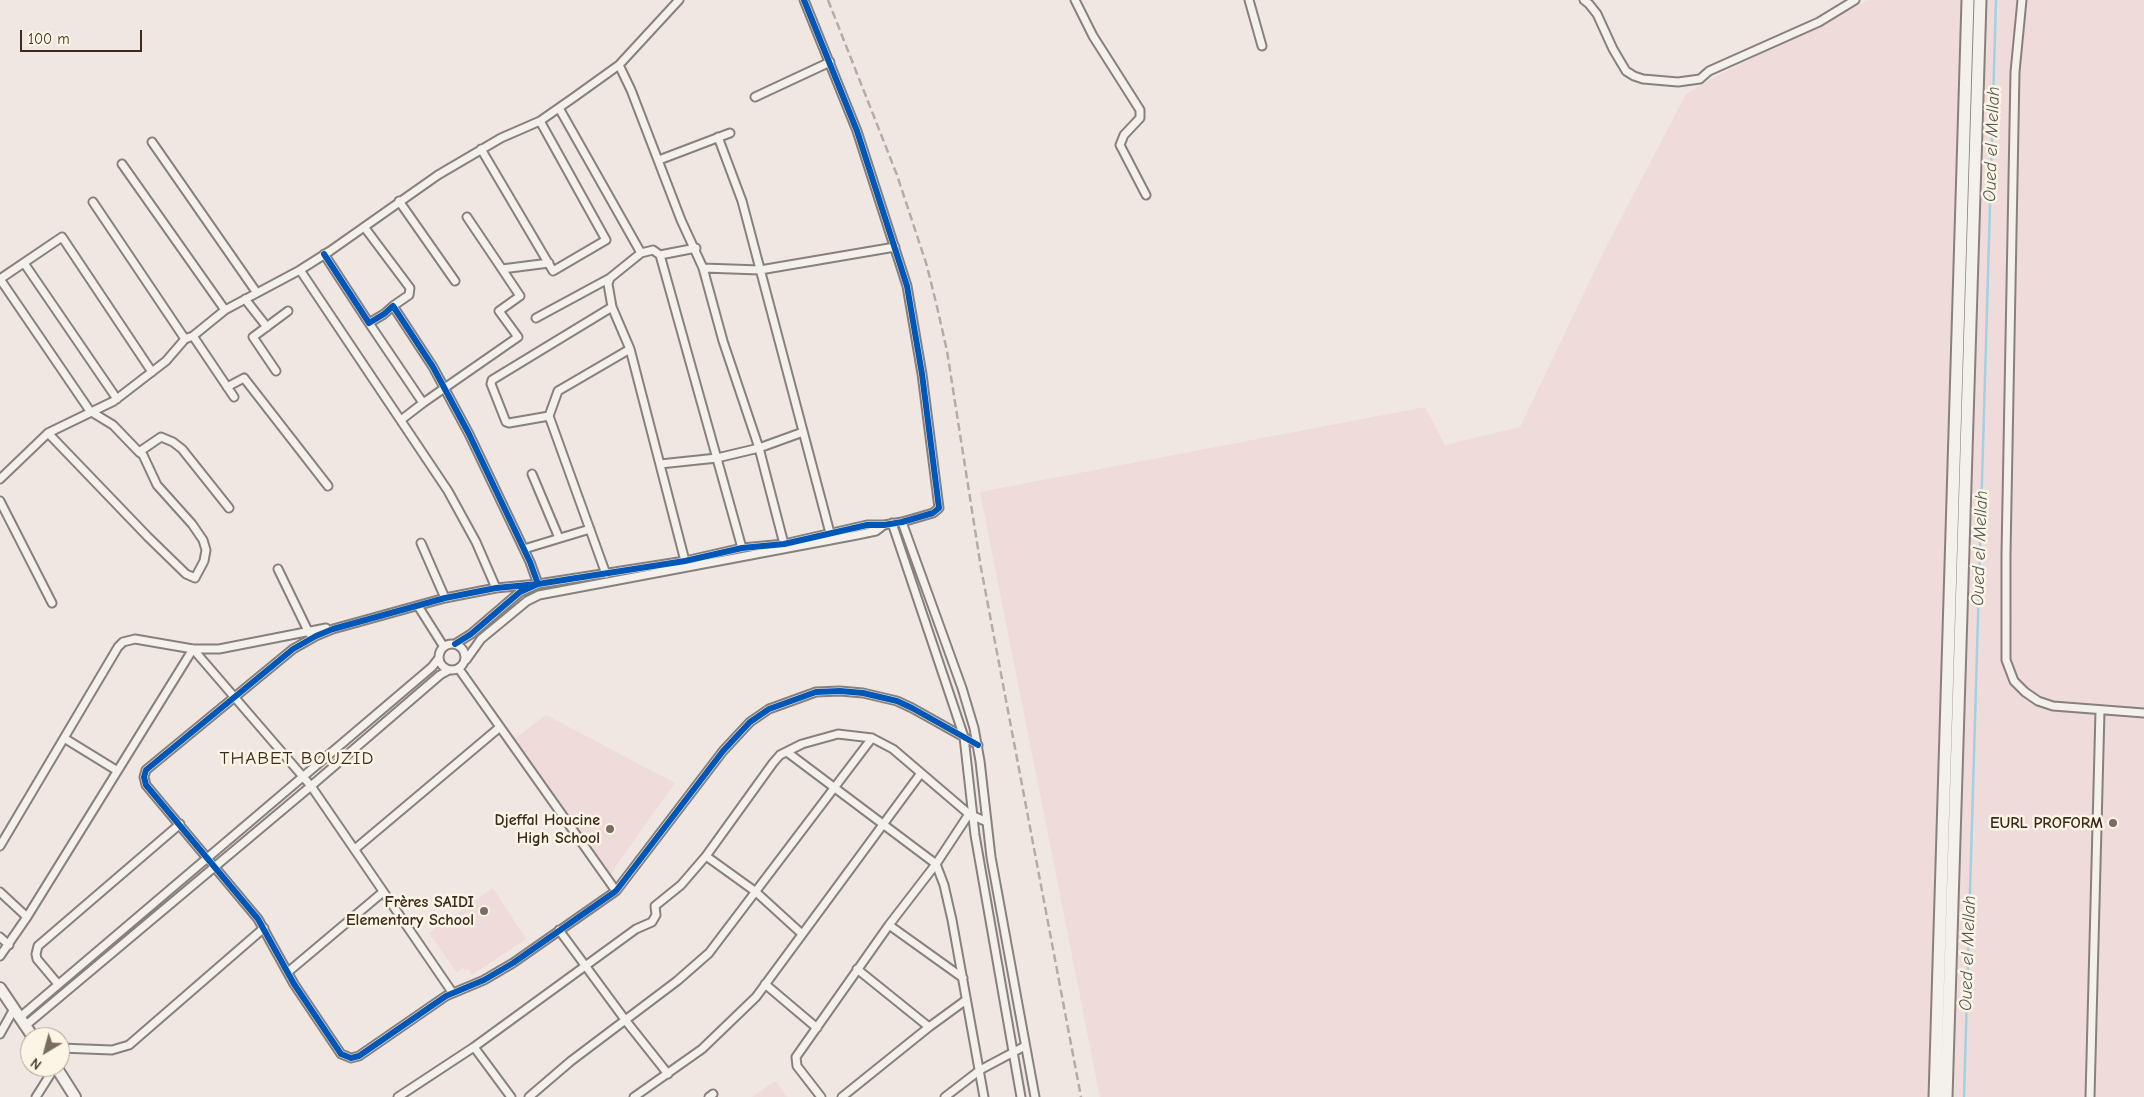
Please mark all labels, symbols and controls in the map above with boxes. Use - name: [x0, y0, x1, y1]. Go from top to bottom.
- scale bar: [22, 20, 145, 52]
- text: 100 m: [28, 30, 70, 48]
- water label: Oued el Mellah: [1979, 86, 2005, 202]
- water label: Oued el Mellah: [1967, 490, 1993, 606]
- district label: THABET BOUZID: [218, 748, 376, 770]
- place label: Djeffal Houcine High School: [495, 810, 600, 848]
- place label: EURL PROFORM: [1990, 813, 2103, 833]
- marker: EURL PROFORM: [2107, 817, 2119, 829]
- marker: Djeffal Houcine High School: [604, 823, 616, 835]
- place label: Frères SAIDI Elementary School: [346, 892, 474, 930]
- water label: Oued el Mellah: [1955, 895, 1981, 1011]
- marker: Frères SAIDI Elementary School: [478, 905, 490, 917]
- north arrow: [20, 1027, 70, 1077]
- text: N: [28, 1054, 45, 1073]

